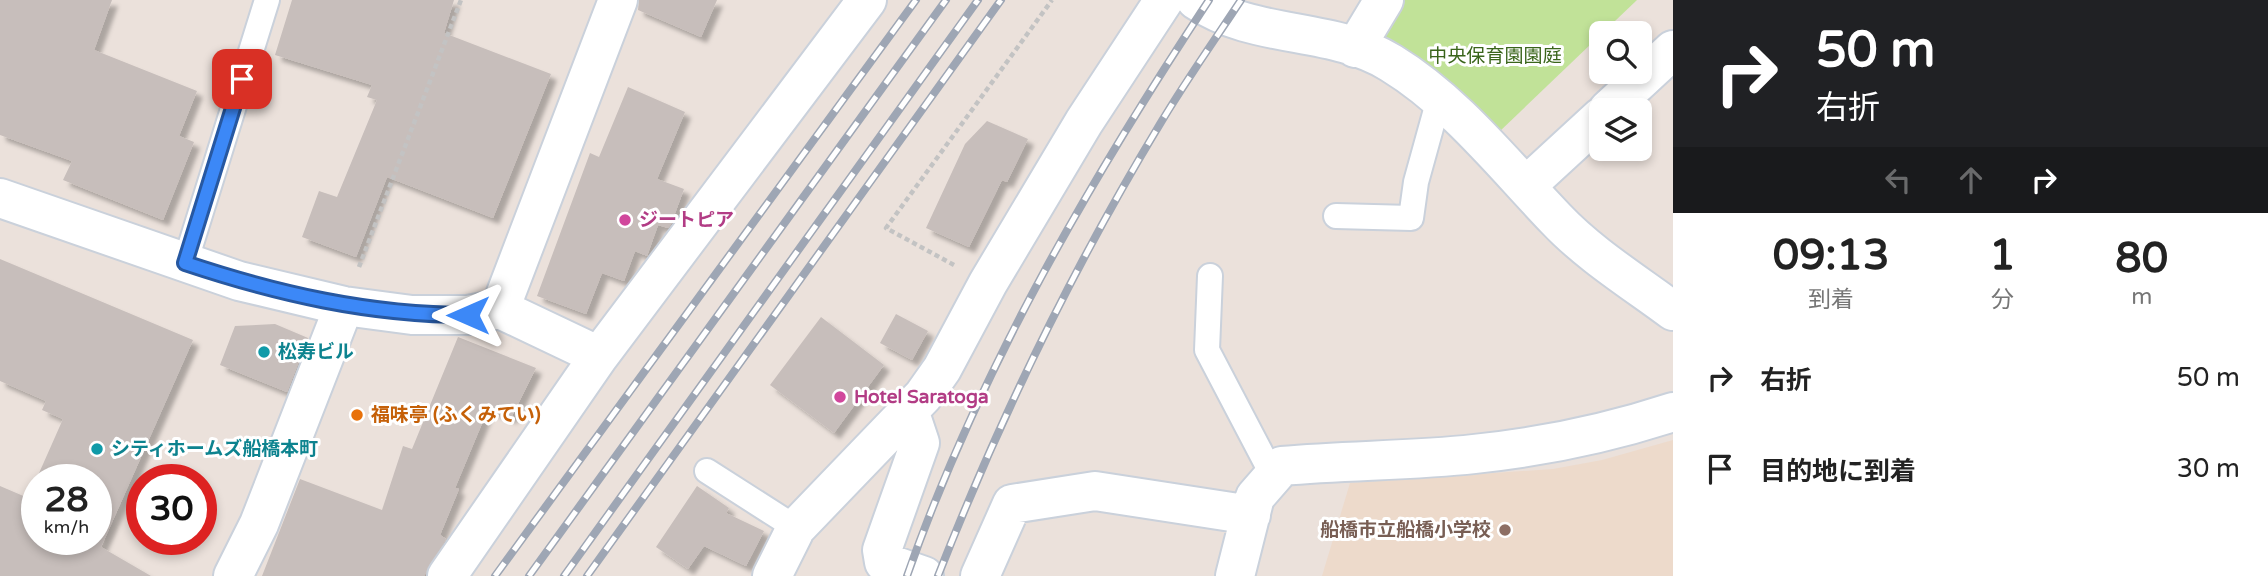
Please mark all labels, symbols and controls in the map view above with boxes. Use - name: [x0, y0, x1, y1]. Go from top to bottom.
- map controls: [1589, 21, 1652, 161]
- button: search: [1589, 21, 1652, 84]
- text: 50 m: [1816, 21, 1935, 80]
- icon: right: [1701, 28, 1792, 119]
- park label: 中央保育園園庭: [1428, 45, 1562, 67]
- pin: [212, 49, 272, 109]
- icon: arrive: [223, 60, 261, 98]
- text: 右折: [1816, 89, 1880, 127]
- button: layers: [1589, 98, 1652, 161]
- icon: left: [1879, 161, 1917, 199]
- icon: ahead: [1952, 161, 1990, 199]
- icon: right: [2025, 161, 2063, 199]
- place label: ジートピア: [639, 209, 734, 231]
- marker: ジートピア: [617, 212, 633, 228]
- text: 09:13: [1773, 230, 1889, 281]
- text: 1: [1989, 230, 2016, 281]
- text: 80: [2115, 233, 2168, 284]
- position arrow: [431, 278, 505, 352]
- text: m: [2131, 283, 2152, 311]
- text: 到着: [1808, 286, 1854, 314]
- text: 分: [1991, 286, 2014, 314]
- place label: 松寿ビル: [278, 341, 354, 363]
- marker: 松寿ビル: [256, 344, 272, 360]
- icon: right: [1701, 359, 1739, 397]
- text: 50 m: [2177, 362, 2240, 393]
- text: 右折: [1760, 365, 1812, 396]
- place label: Hotel Saratoga: [854, 386, 989, 409]
- marker: Hotel Saratoga: [832, 389, 848, 405]
- place label: 福味亭 (ふくみてい): [371, 404, 541, 426]
- marker: 福味亭 (ふくみてい): [349, 407, 365, 423]
- place label: シティホームズ船橋本町: [111, 438, 318, 460]
- marker: シティホームズ船橋本町: [89, 441, 105, 457]
- icon: arrive: [1701, 450, 1739, 488]
- text: 30 m: [2177, 453, 2240, 484]
- text: 目的地に到着: [1760, 456, 1916, 487]
- speed limit sign: 30: [126, 464, 217, 555]
- text: 28: [45, 479, 88, 521]
- text: km/h: [44, 516, 89, 538]
- place label: 船橋市立船橋小学校: [1320, 519, 1491, 541]
- marker: 船橋市立船橋小学校: [1497, 522, 1513, 538]

